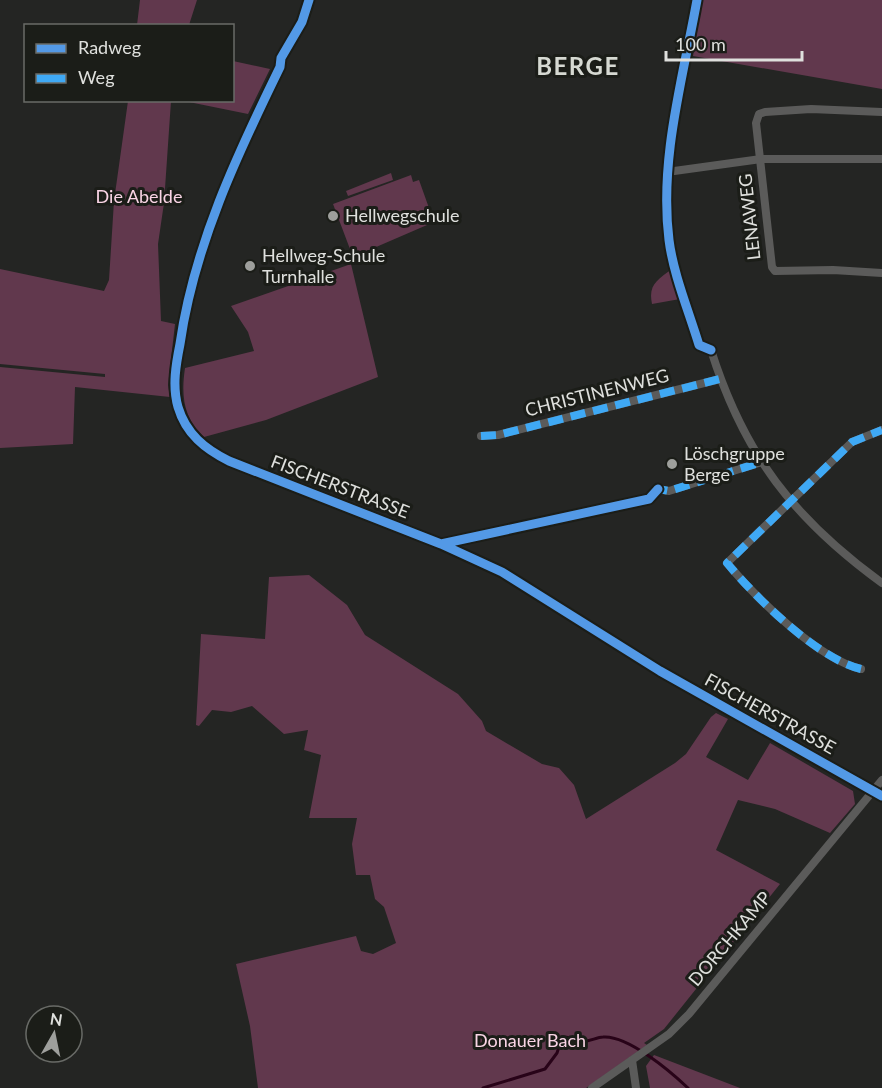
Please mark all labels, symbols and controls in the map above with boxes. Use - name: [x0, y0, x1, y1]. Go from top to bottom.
- legend: [24, 24, 234, 102]
- scale bar: [666, 24, 802, 62]
- text: 100 m: [675, 33, 726, 55]
- text: Radweg: [78, 36, 141, 58]
- district label: BERGE: [536, 51, 620, 80]
- text: Weg: [78, 66, 115, 88]
- street label: LENAWEG: [734, 173, 764, 261]
- park label: Die Abelde: [96, 185, 182, 207]
- place label: Hellwegschule: [345, 204, 460, 226]
- marker: Hellwegschule: [326, 209, 340, 223]
- place label: Hellweg-Schule Turnhalle: [262, 244, 385, 287]
- marker: Hellweg-Schule Turnhalle: [243, 259, 257, 273]
- street label: CHRISTINENWEG: [523, 364, 671, 421]
- place label: Löschgruppe Berge: [684, 442, 785, 485]
- street label: FISCHERSTRASSE: [268, 450, 413, 523]
- marker: Löschgruppe Berge: [665, 457, 679, 471]
- street label: FISCHERSTRASSE: [701, 668, 840, 758]
- street label: DORCHKAMP: [683, 886, 775, 990]
- north arrow: [24, 1004, 84, 1064]
- text: N: [49, 1008, 64, 1029]
- park label: Donauer Bach: [474, 1029, 586, 1051]

